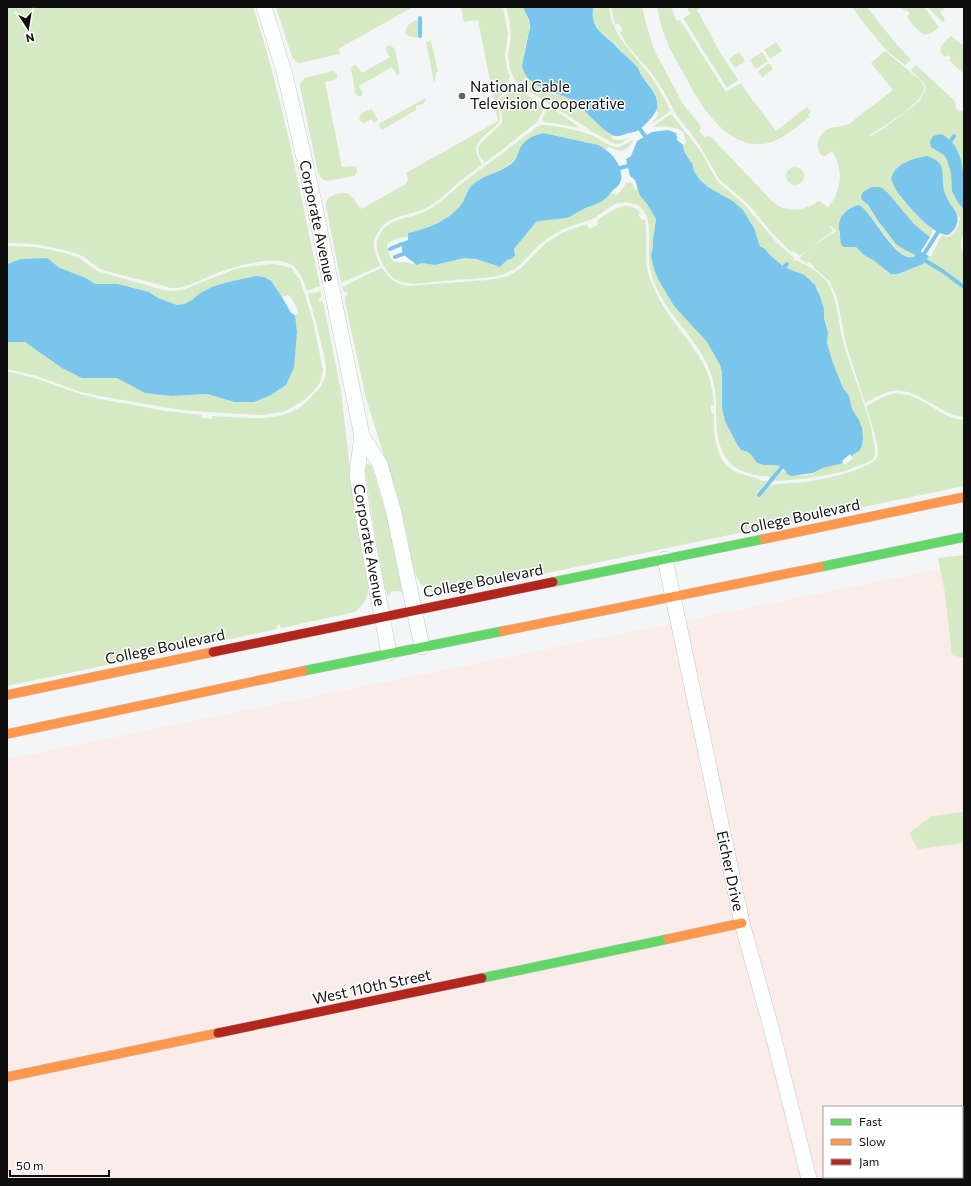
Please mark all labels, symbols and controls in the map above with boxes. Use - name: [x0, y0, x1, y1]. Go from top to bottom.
- north arrow: [8, 8, 48, 48]
- text: N: [25, 31, 36, 45]
- place label: National Cable Television Cooperative: [470, 77, 625, 112]
- marker: National Cable Television Cooperative: [457, 91, 467, 101]
- street label: Corporate Avenue: [296, 158, 340, 283]
- street label: Corporate Avenue: [350, 482, 390, 607]
- street label: College Boulevard: [738, 495, 861, 537]
- street label: College Boulevard: [421, 560, 544, 600]
- street label: College Boulevard: [103, 625, 226, 667]
- street label: Eicher Drive: [714, 829, 748, 913]
- street label: West 110th Street: [311, 965, 433, 1007]
- legend: [823, 1106, 963, 1178]
- text: Fast: [859, 1114, 882, 1128]
- text: Slow: [859, 1134, 886, 1148]
- scale bar: [10, 1152, 109, 1178]
- text: Jam: [859, 1154, 879, 1169]
- text: 50 m: [16, 1158, 44, 1172]

